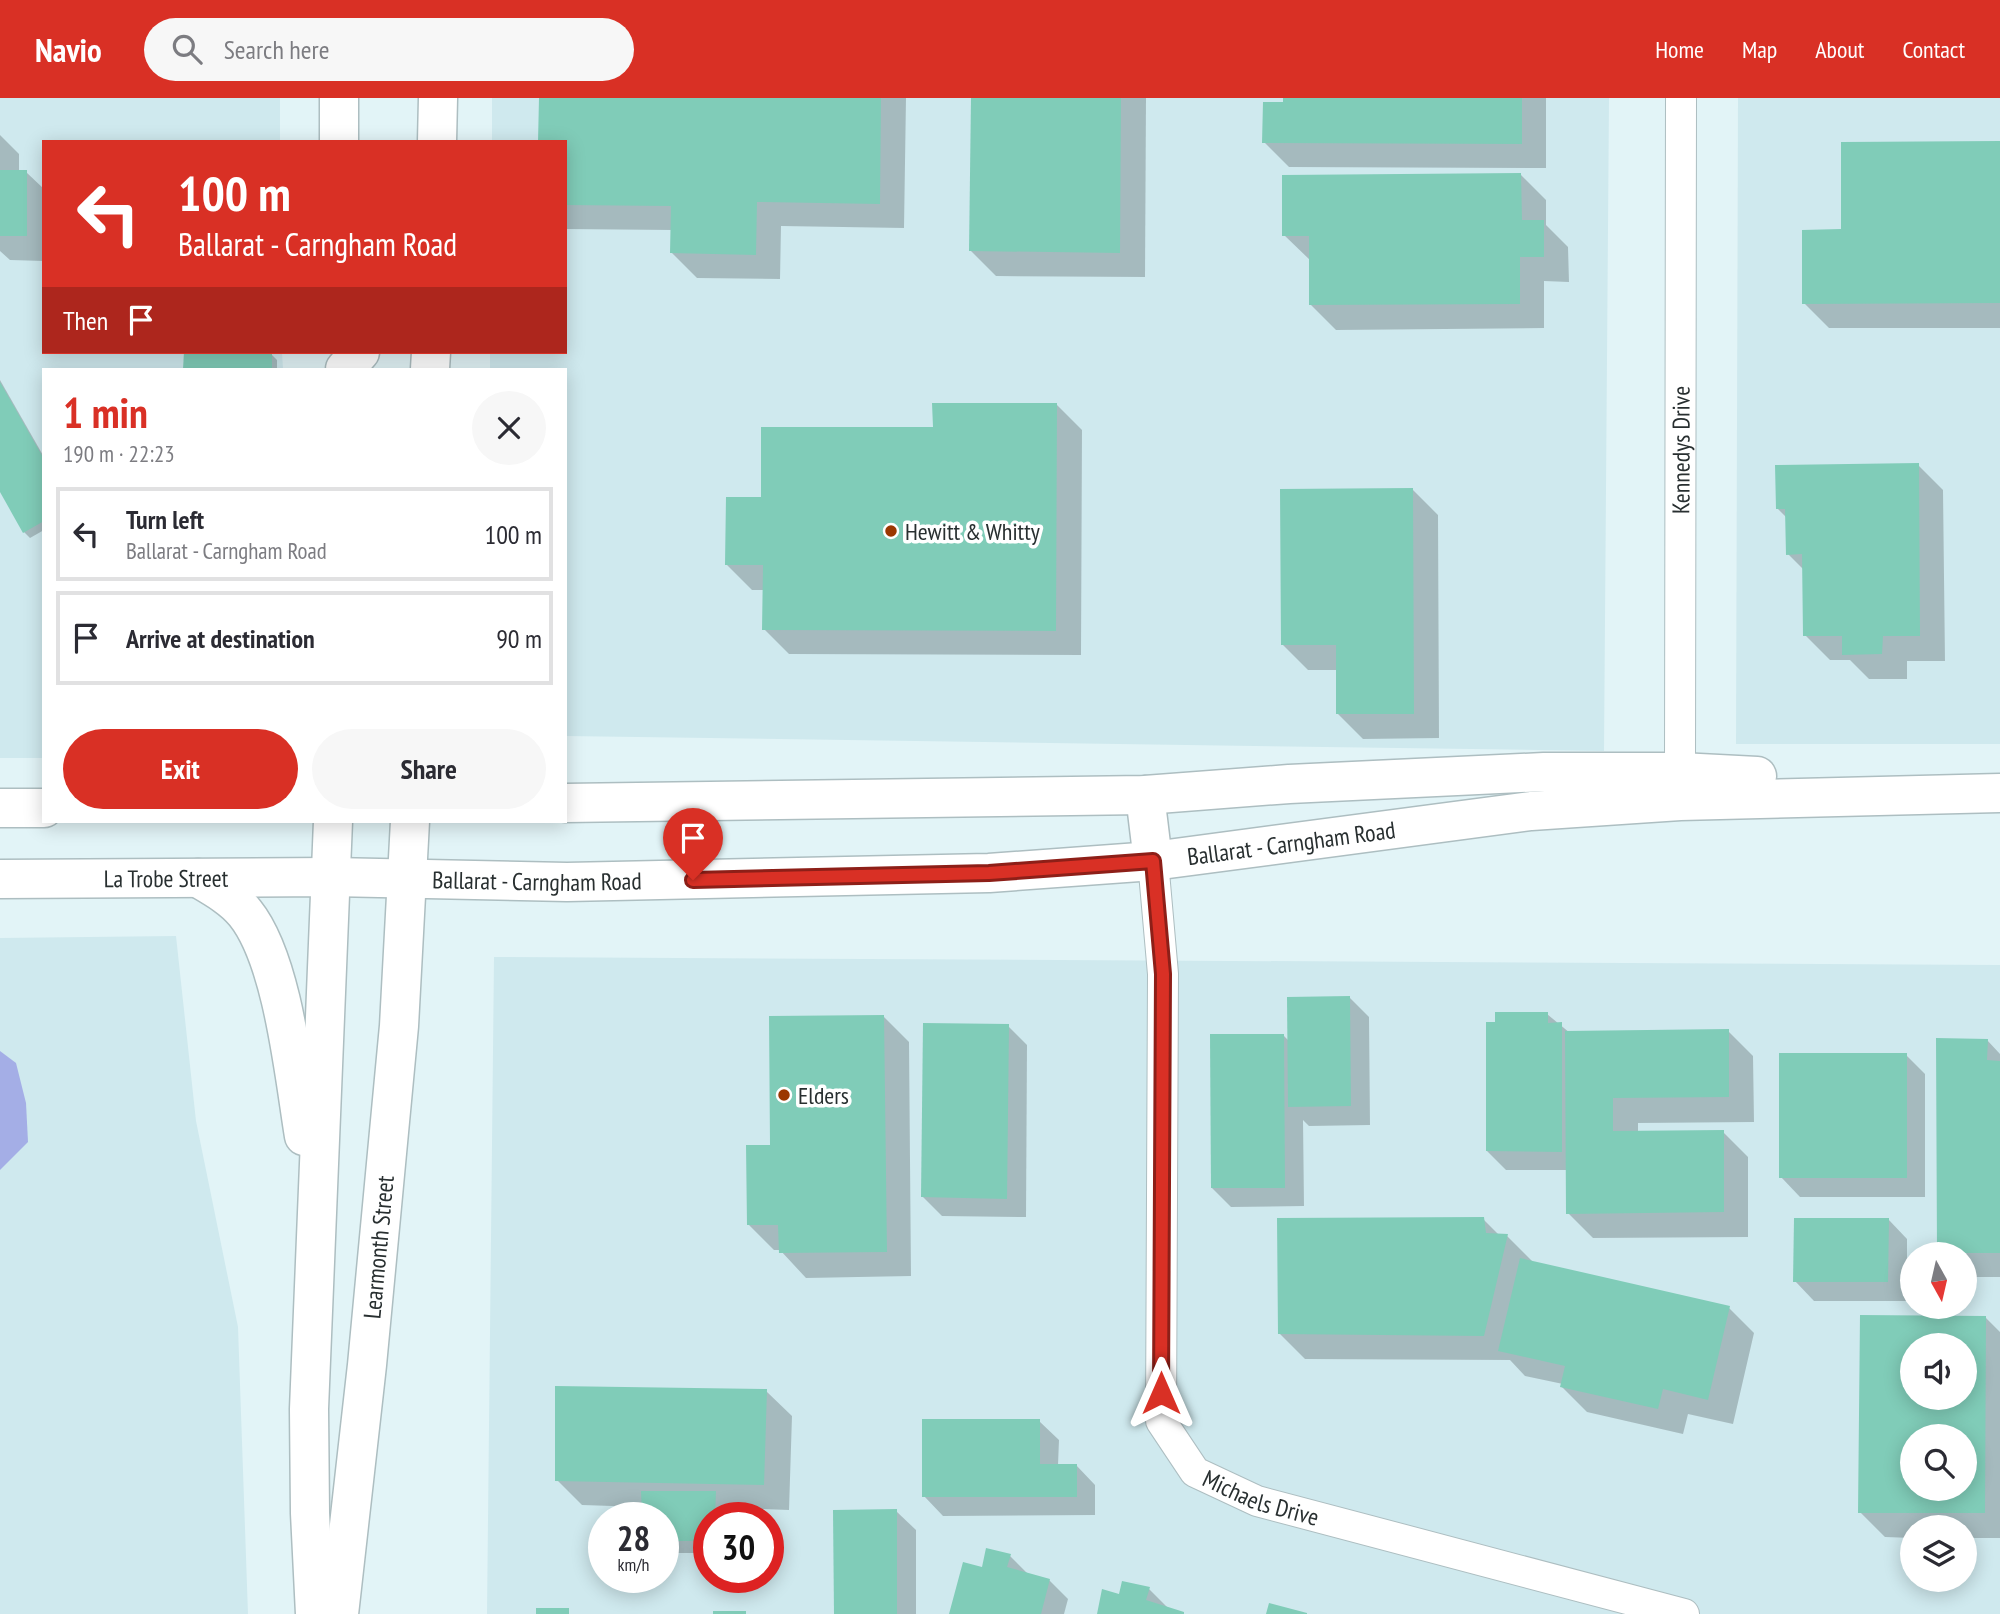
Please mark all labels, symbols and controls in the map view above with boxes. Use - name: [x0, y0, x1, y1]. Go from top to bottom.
- search box: [144, 18, 634, 81]
- text: Navio: [35, 28, 102, 71]
- icon: search: [168, 30, 206, 68]
- text: Search here: [224, 33, 329, 66]
- text: Home: [1655, 34, 1704, 65]
- text: Map: [1742, 34, 1777, 65]
- text: About: [1815, 34, 1864, 65]
- text: Contact: [1902, 34, 1965, 65]
- text: 100 m: [178, 161, 291, 225]
- icon: left: [63, 168, 154, 259]
- text: Ballarat - Carngham Road: [178, 223, 457, 265]
- icon: arrive: [122, 301, 160, 339]
- text: Then: [63, 304, 108, 337]
- text: 1 min: [63, 385, 148, 440]
- street label: Kennedys Drive: [1665, 386, 1696, 514]
- button: close: [472, 391, 546, 465]
- text: 190 m · 22:23: [63, 439, 175, 468]
- text: Turn left: [126, 503, 204, 536]
- icon: left: [67, 515, 105, 553]
- place label: Hewitt & Whitty: [905, 516, 1040, 547]
- text: 100 m: [484, 518, 542, 551]
- marker: Hewitt & Whitty: [883, 523, 899, 539]
- text: Ballarat - Carngham Road: [126, 536, 327, 565]
- icon: arrive: [67, 619, 105, 657]
- text: Arrive at destination: [126, 622, 315, 655]
- text: 90 m: [496, 622, 542, 655]
- button: Exit: [63, 729, 298, 809]
- button: Share: [312, 729, 546, 809]
- pin: [663, 808, 723, 880]
- street label: Ballarat - Carngham Road: [1185, 814, 1397, 872]
- icon: arrive: [674, 819, 712, 857]
- street label: La Trobe Street: [104, 862, 229, 894]
- street label: Ballarat - Carngham Road: [432, 864, 642, 898]
- place label: Elders: [798, 1080, 849, 1111]
- marker: Elders: [776, 1087, 792, 1103]
- street label: Learmonth Street: [356, 1174, 400, 1320]
- north arrow: [1900, 1242, 1978, 1320]
- map controls: [1900, 1242, 1977, 1592]
- button: sound: [1900, 1333, 1977, 1410]
- position arrow: [1124, 1356, 1198, 1430]
- button: search: [1900, 1424, 1977, 1501]
- street label: Michaels Drive: [1198, 1462, 1322, 1532]
- speed limit sign: 30: [693, 1502, 784, 1593]
- text: 28: [617, 1515, 650, 1561]
- button: layers: [1900, 1515, 1977, 1592]
- text: km/h: [618, 1553, 649, 1576]

